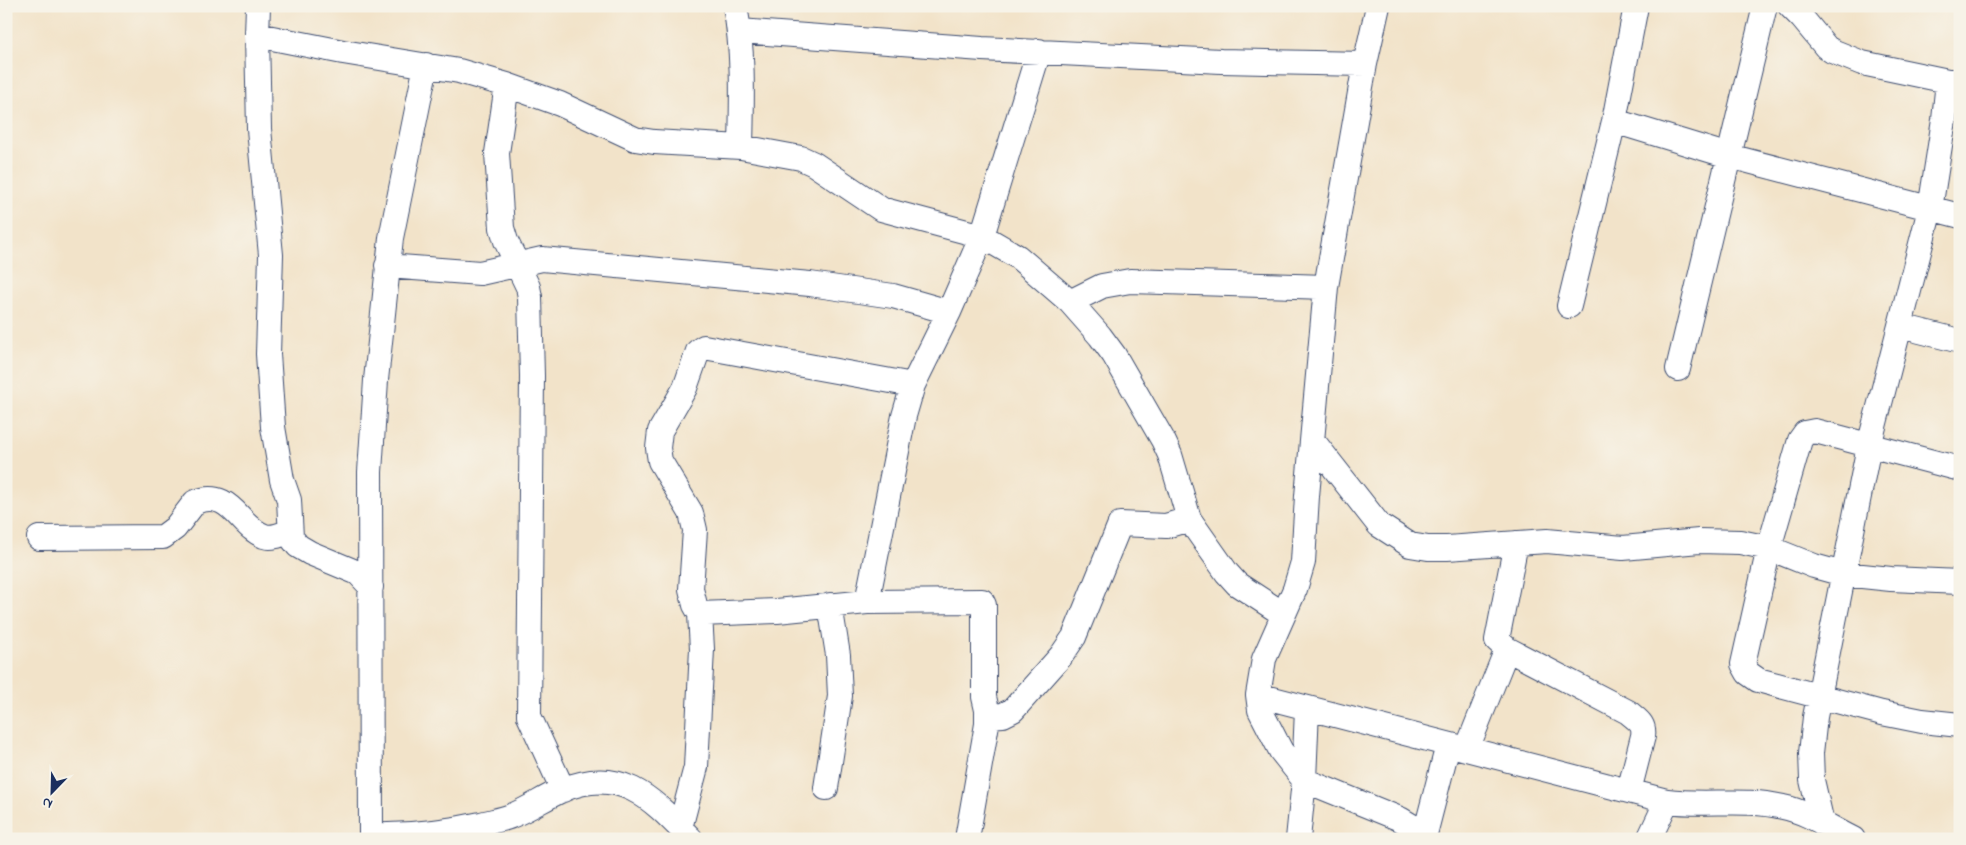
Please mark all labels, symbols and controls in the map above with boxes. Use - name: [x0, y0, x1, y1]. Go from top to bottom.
- north arrow: [28, 768, 78, 818]
- text: N: [39, 791, 56, 814]

